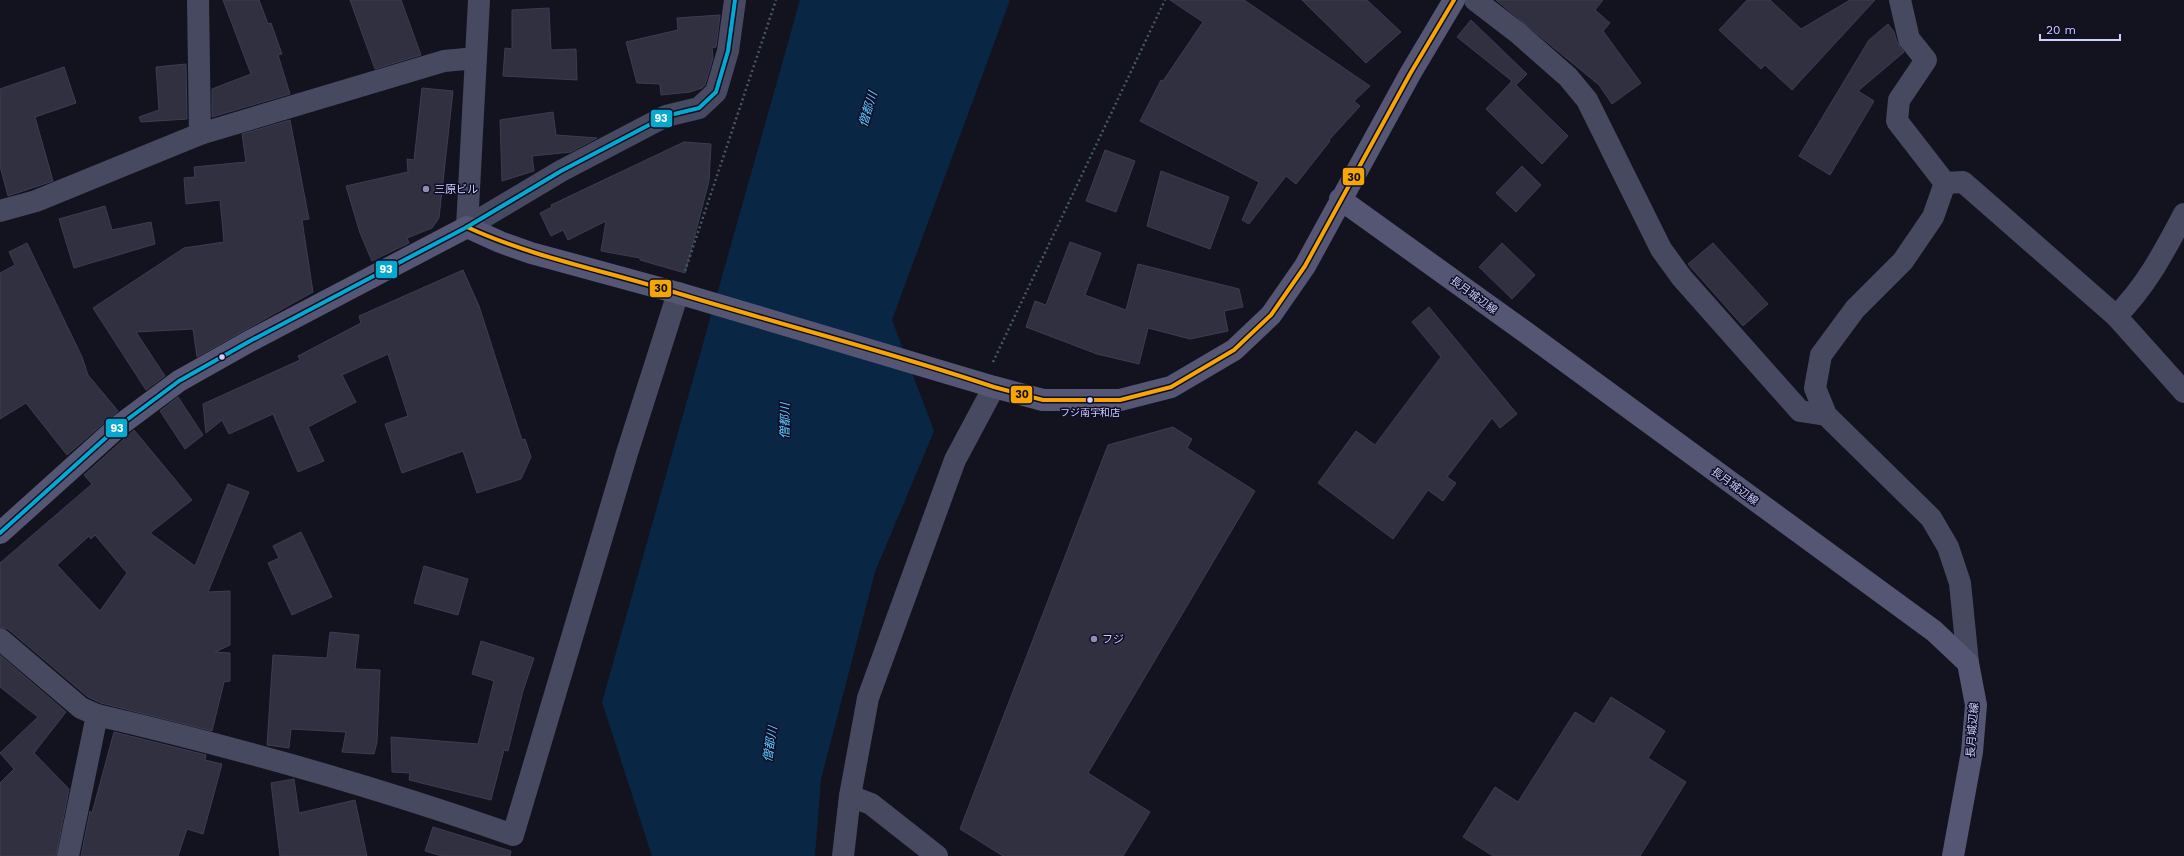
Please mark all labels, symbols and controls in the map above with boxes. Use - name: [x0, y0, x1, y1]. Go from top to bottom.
- scale bar: [2040, 16, 2120, 42]
- text: 20 m: [2046, 23, 2076, 37]
- water label: 僧都川: [856, 88, 881, 128]
- line badge: 93: [650, 109, 673, 128]
- text: 93: [654, 112, 668, 125]
- line badge: 30: [1342, 167, 1365, 186]
- text: 30: [1347, 171, 1361, 184]
- place label: 三原ビル: [434, 183, 478, 196]
- marker: 三原ビル: [421, 184, 431, 194]
- line badge: 93: [375, 260, 398, 279]
- text: 93: [379, 263, 393, 276]
- street label: 長月城辺線: [1448, 274, 1500, 317]
- line badge: 30: [649, 279, 672, 298]
- text: 30: [654, 282, 668, 295]
- unlabelled marker: [217, 352, 227, 362]
- line badge: 30: [1010, 385, 1033, 404]
- text: 30: [1015, 388, 1029, 401]
- marker: フジ南宇和店: [1085, 395, 1095, 405]
- water label: 僧都川: [778, 401, 792, 439]
- place label: フジ南宇和店: [1060, 407, 1120, 418]
- line badge: 93: [105, 418, 128, 438]
- text: 93: [110, 422, 124, 435]
- street label: 長月城辺線: [1709, 465, 1761, 508]
- place label: フジ: [1102, 633, 1124, 646]
- marker: フジ: [1089, 634, 1099, 644]
- street label: 長月城辺線: [1964, 702, 1981, 758]
- water label: 僧都川: [760, 723, 780, 763]

